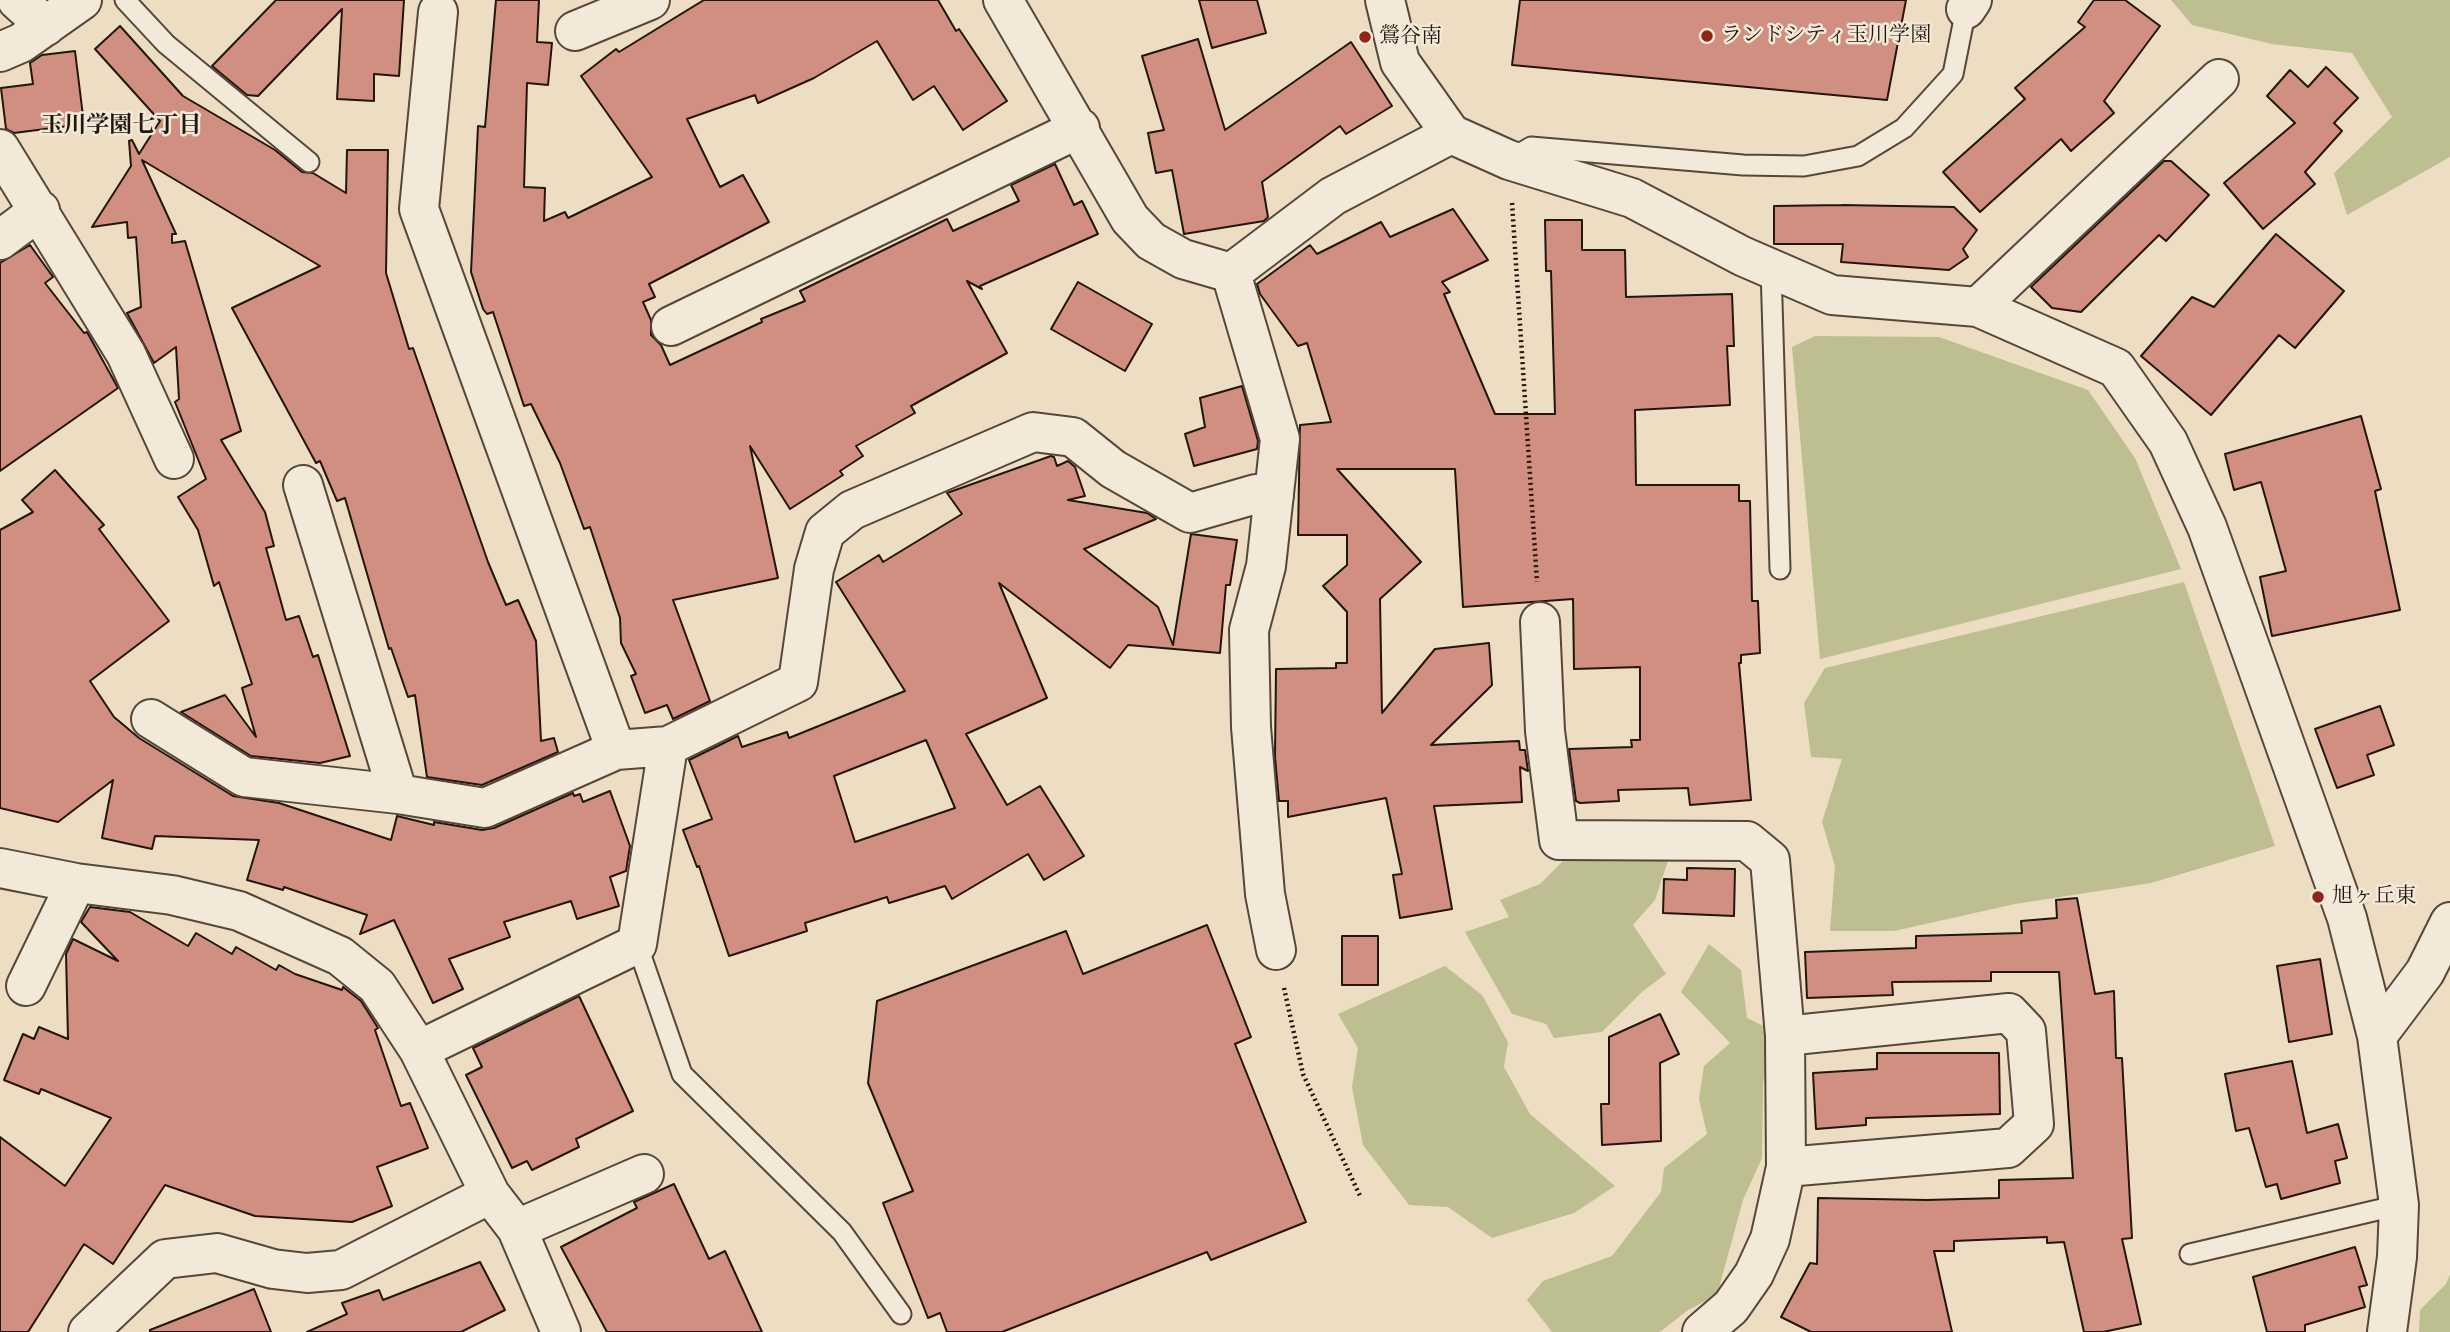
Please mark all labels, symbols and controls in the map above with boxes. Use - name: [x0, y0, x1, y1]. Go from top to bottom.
- place label: ランドシティ玉川学園: [1721, 23, 1931, 49]
- place label: 鶯谷南: [1379, 24, 1442, 50]
- marker: ランドシティ玉川学園: [1699, 28, 1715, 44]
- marker: 鶯谷南: [1357, 29, 1373, 45]
- district label: 玉川学園七丁目: [41, 112, 201, 140]
- place label: 旭ヶ丘東: [2332, 884, 2416, 910]
- marker: 旭ヶ丘東: [2310, 889, 2326, 905]

